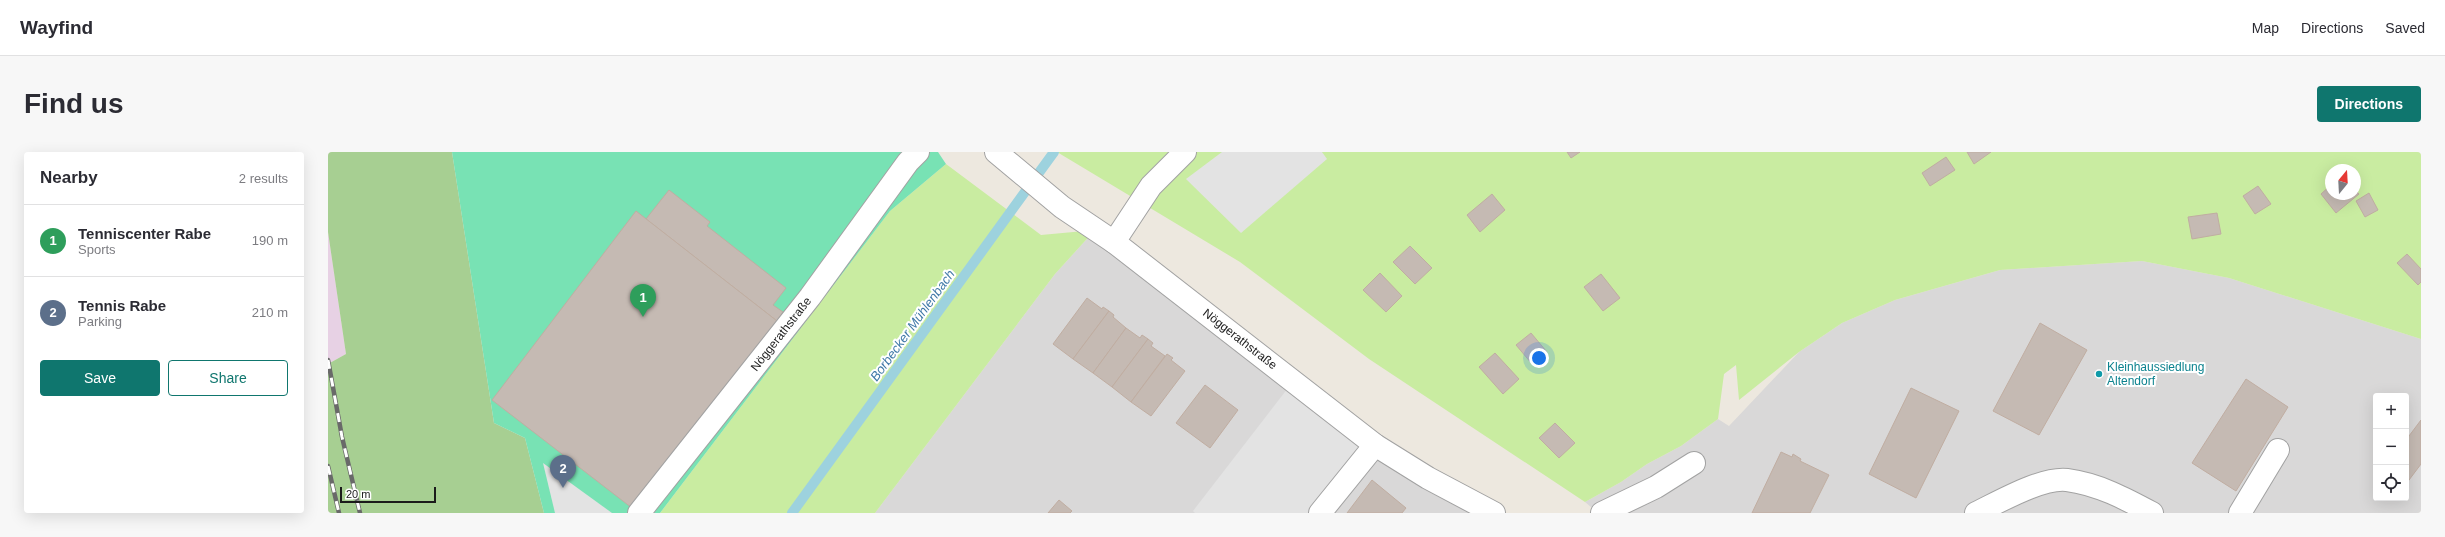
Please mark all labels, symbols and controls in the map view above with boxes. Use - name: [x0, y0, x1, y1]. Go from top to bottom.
- text: Wayfind: [20, 17, 93, 38]
- text: Map: [2252, 20, 2279, 36]
- text: Directions: [2301, 20, 2363, 36]
- text: Saved: [2385, 20, 2425, 36]
- button: Directions: [2317, 86, 2421, 122]
- text: Find us: [24, 88, 124, 119]
- north arrow: [2325, 164, 2361, 200]
- text: Nearby: [40, 168, 98, 187]
- text: 2 results: [239, 171, 288, 186]
- text: Tenniscenter Rabe: [78, 225, 211, 242]
- text: 1: [49, 233, 57, 248]
- text: 190 m: [252, 233, 288, 248]
- text: Sports: [78, 242, 116, 257]
- water label: Borbecker Mühlenbach: [867, 267, 958, 384]
- pin: 1: [630, 284, 656, 317]
- street label: Nöggerathstraße: [748, 294, 814, 374]
- text: Tennis Rabe: [78, 297, 166, 314]
- text: 2: [49, 305, 57, 320]
- text: 210 m: [252, 305, 288, 320]
- street label: Nöggerathstraße: [1200, 306, 1280, 372]
- text: Parking: [78, 314, 122, 329]
- your location: [1529, 348, 1549, 368]
- button: Save: [40, 360, 160, 396]
- button: Share: [168, 360, 288, 396]
- place label: Kleinhaussiedlung Altendorf: [2107, 360, 2204, 388]
- marker: Kleinhaussiedlung Altendorf: [2094, 369, 2104, 379]
- map controls: [2373, 393, 2409, 501]
- button: +: [2373, 393, 2409, 429]
- button: −: [2373, 429, 2409, 465]
- pin: 2: [550, 455, 576, 488]
- button: locate: [2373, 465, 2409, 501]
- scale bar: [340, 485, 436, 504]
- text: 20 m: [346, 488, 370, 500]

